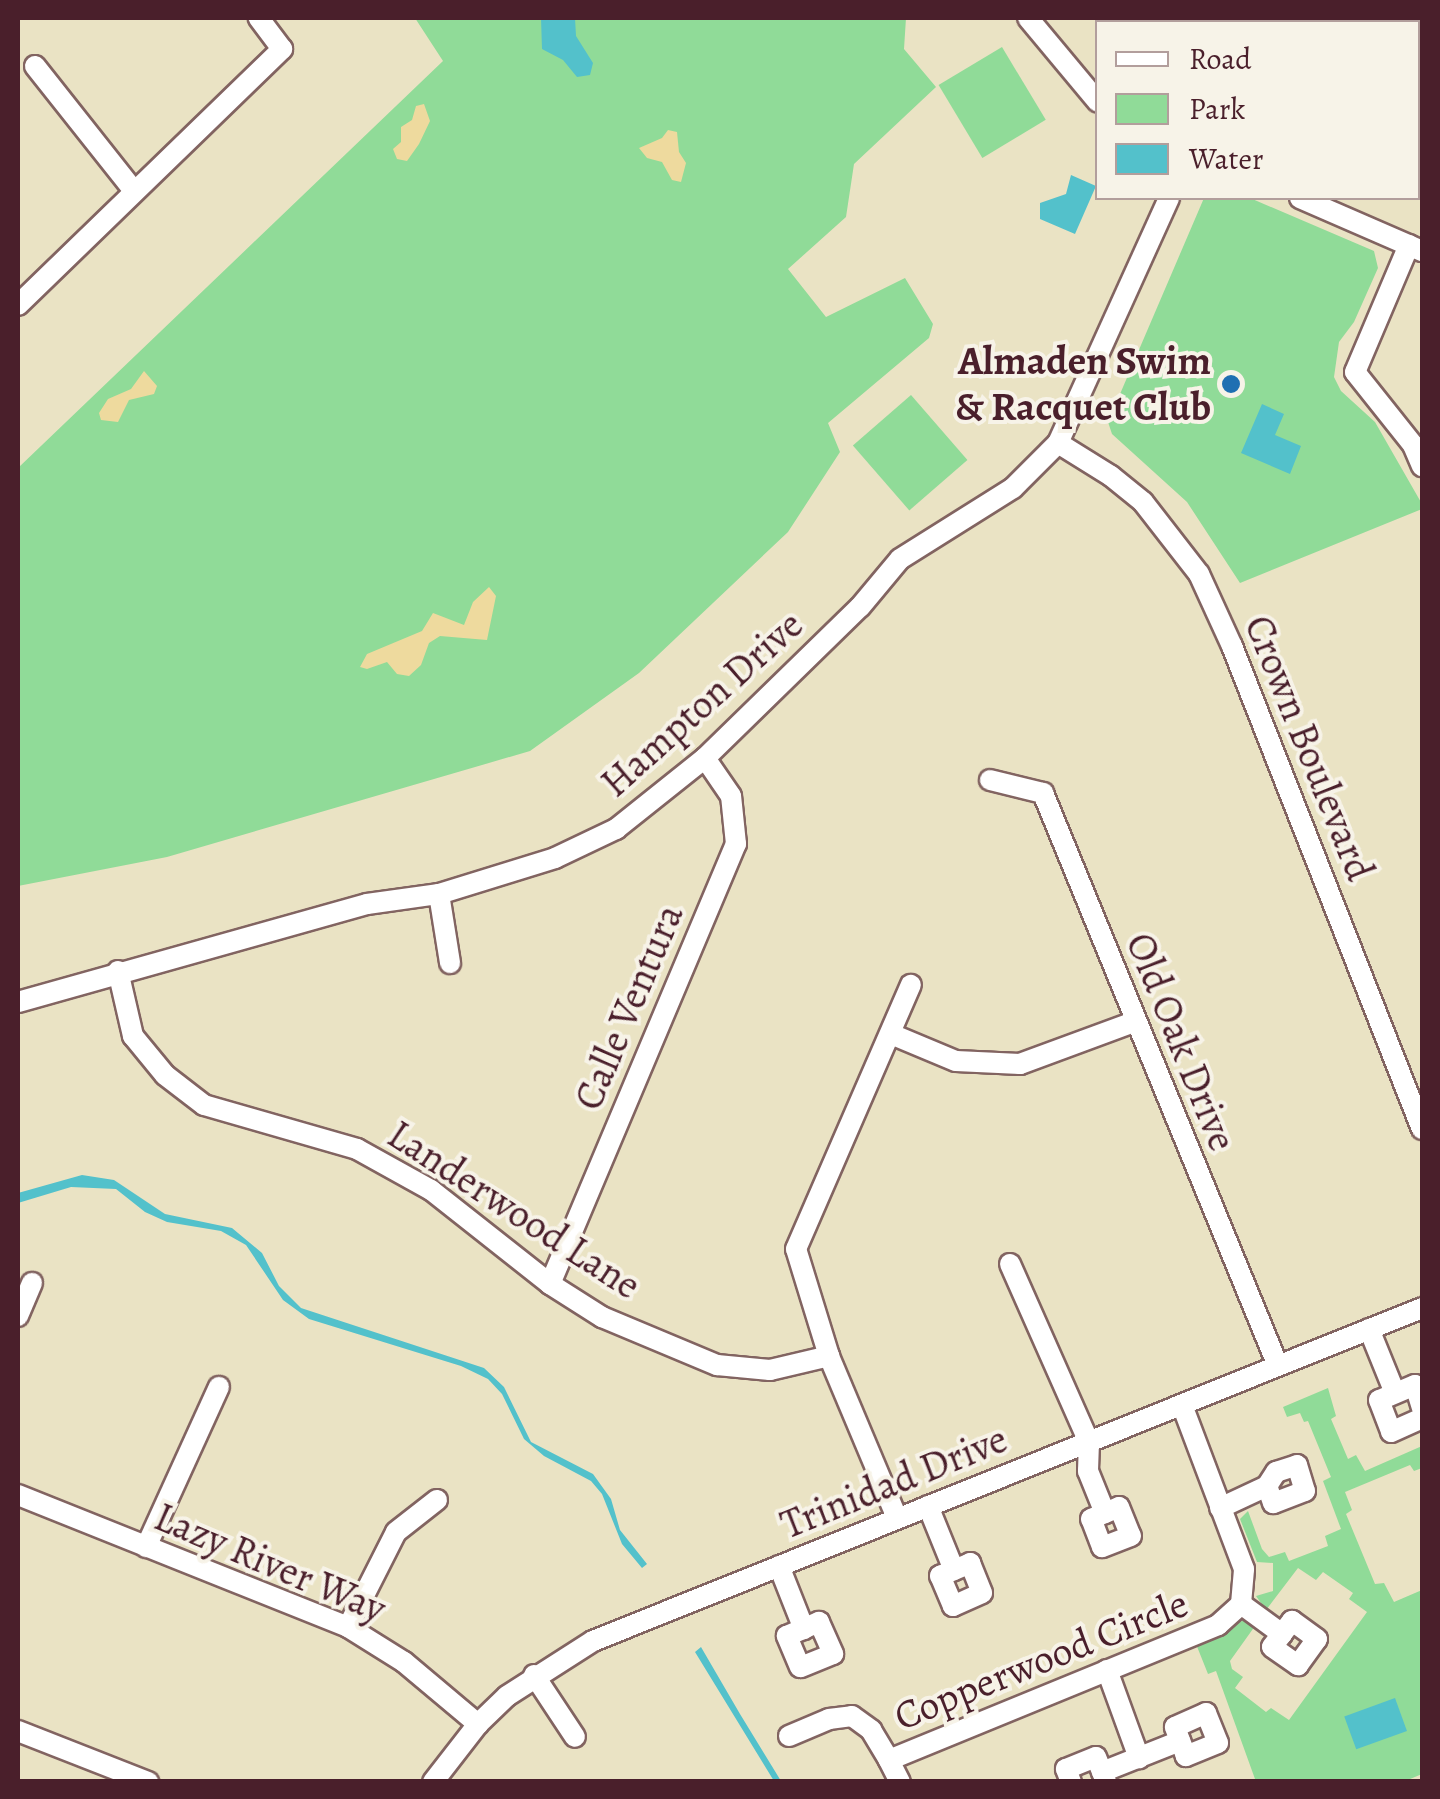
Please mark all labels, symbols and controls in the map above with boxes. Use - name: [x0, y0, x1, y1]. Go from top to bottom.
- legend: [1095, 20, 1420, 200]
- text: Road: [1189, 39, 1251, 79]
- text: Park: [1189, 89, 1245, 129]
- text: Water: [1189, 139, 1263, 179]
- place label: Almaden Swim & Racquet Club: [955, 337, 1211, 431]
- marker: Almaden Swim & Racquet Club: [1220, 373, 1242, 395]
- street label: Hampton Drive: [591, 601, 813, 807]
- street label: Crown Boulevard: [1234, 609, 1384, 887]
- street label: Calle Ventura: [564, 897, 694, 1117]
- street label: Old Oak Drive: [1116, 926, 1246, 1158]
- street label: Landerwood Lane: [379, 1110, 649, 1310]
- street label: Trinidad Drive: [774, 1415, 1014, 1549]
- street label: Lazy River Way: [147, 1493, 393, 1633]
- street label: Copperwood Circle: [887, 1579, 1195, 1741]

